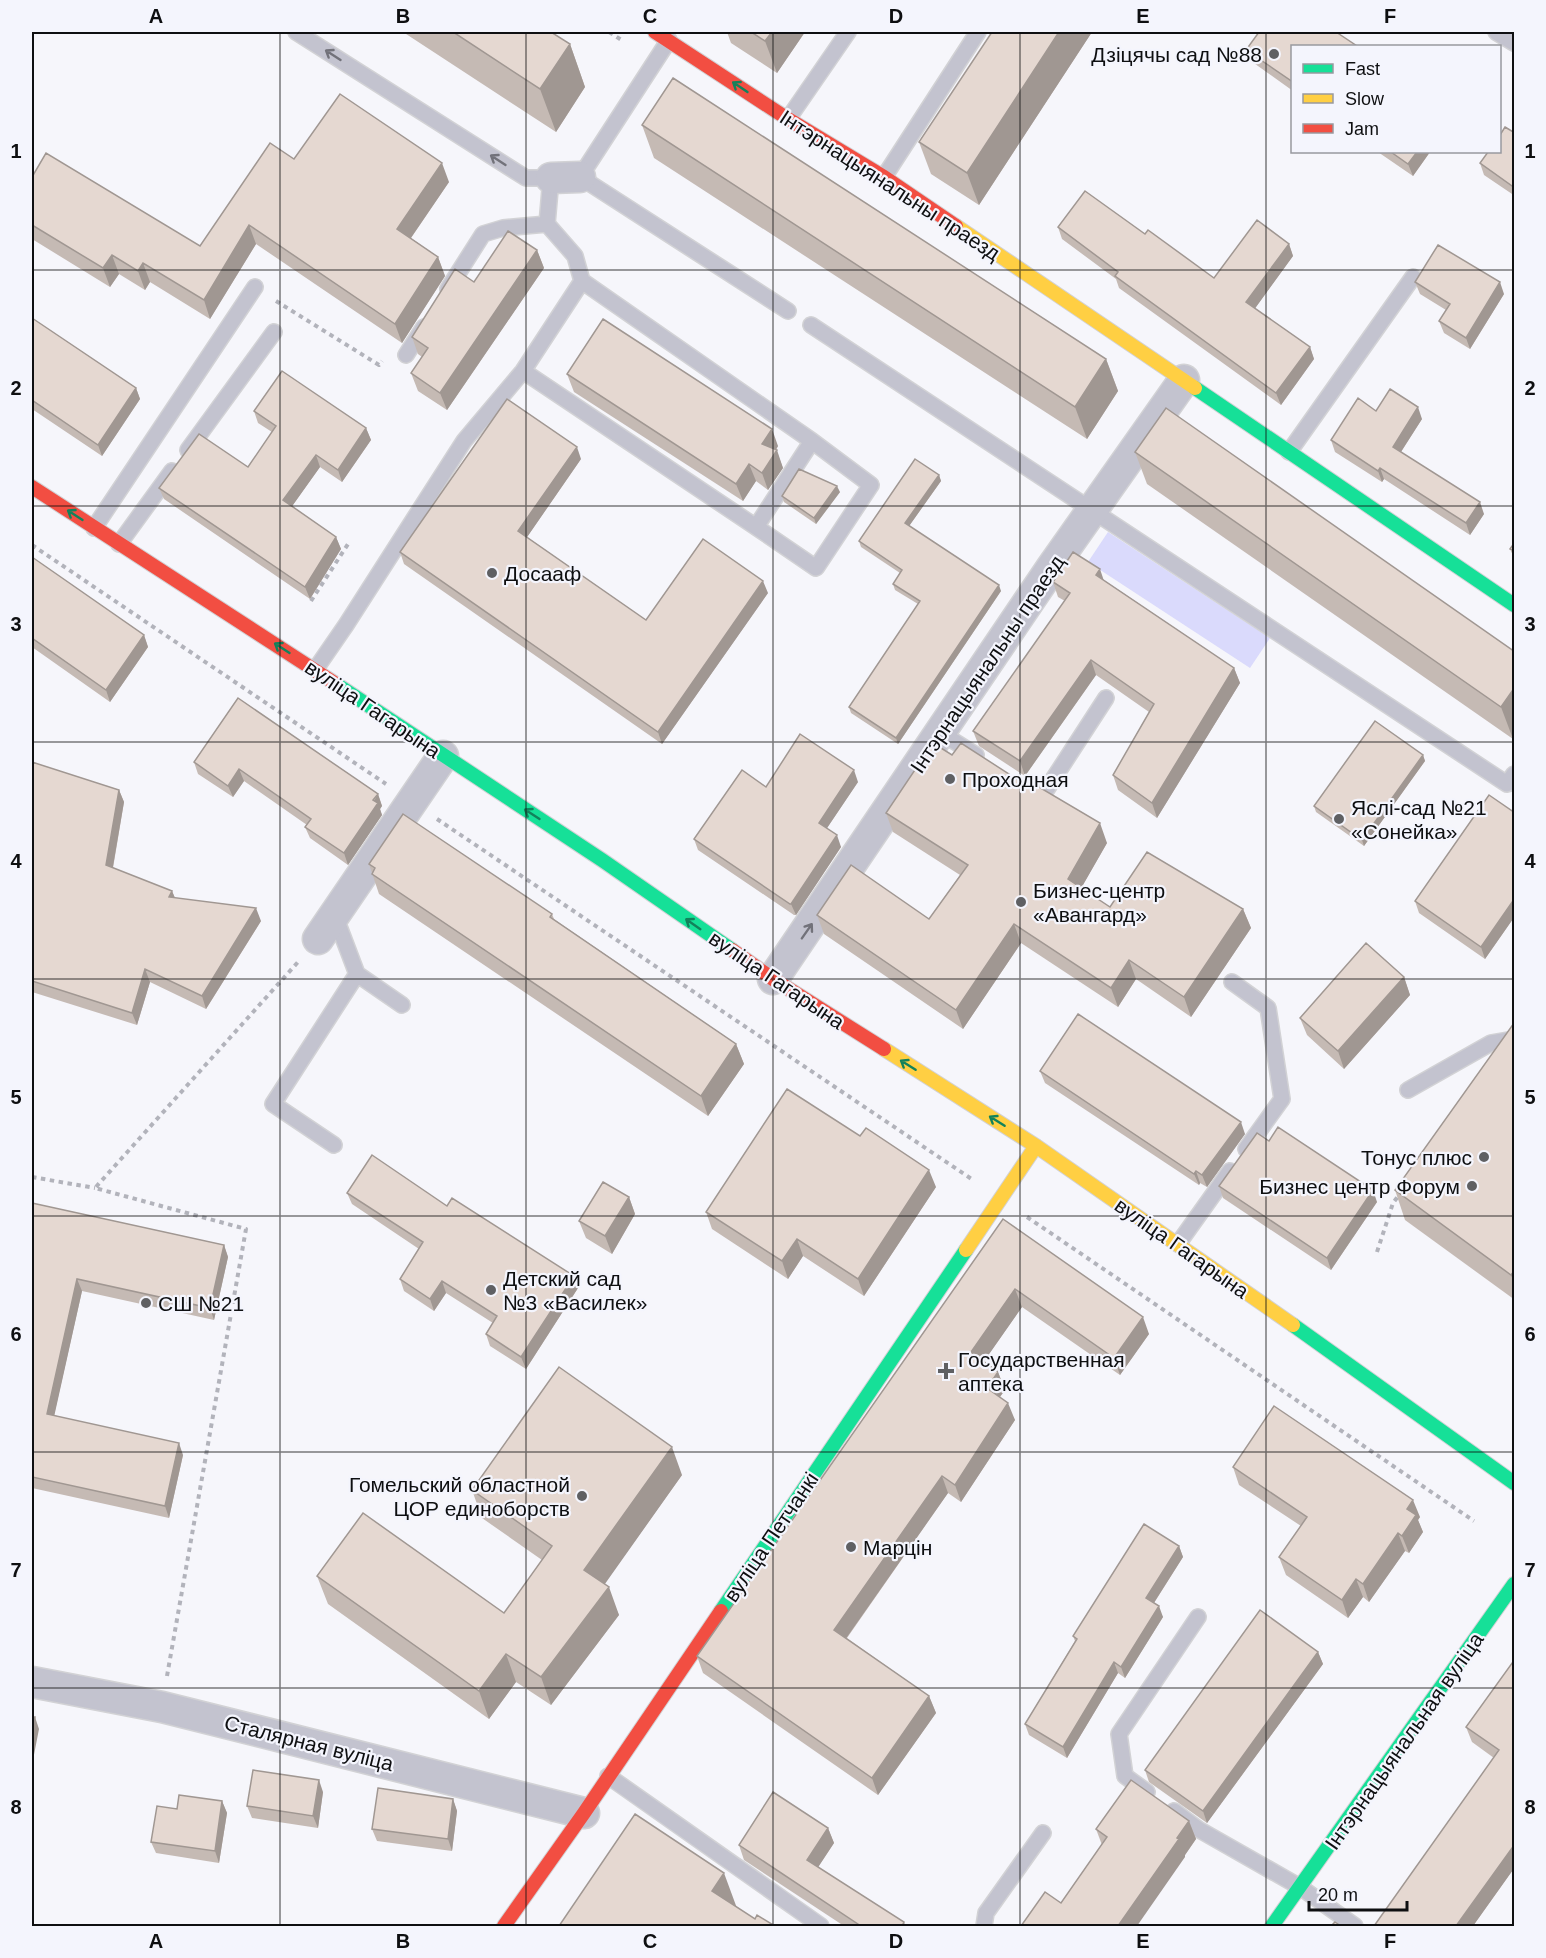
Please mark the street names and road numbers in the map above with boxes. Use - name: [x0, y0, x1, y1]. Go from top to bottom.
- street label: Інтэрнацыянальны праезд: [776, 105, 1004, 265]
- street label: Інтэрнацыянальны праезд: [905, 551, 1069, 777]
- street label: вуліца Гагарына: [301, 655, 445, 763]
- street label: вуліца Гагарына: [705, 926, 849, 1034]
- street label: вуліца Гагарына: [1111, 1193, 1254, 1303]
- street label: вуліца Петчанкі: [719, 1468, 823, 1606]
- street label: Інтэрнацыянальная вуліца: [1320, 1628, 1488, 1854]
- street label: Сталярная вуліца: [222, 1711, 396, 1775]

